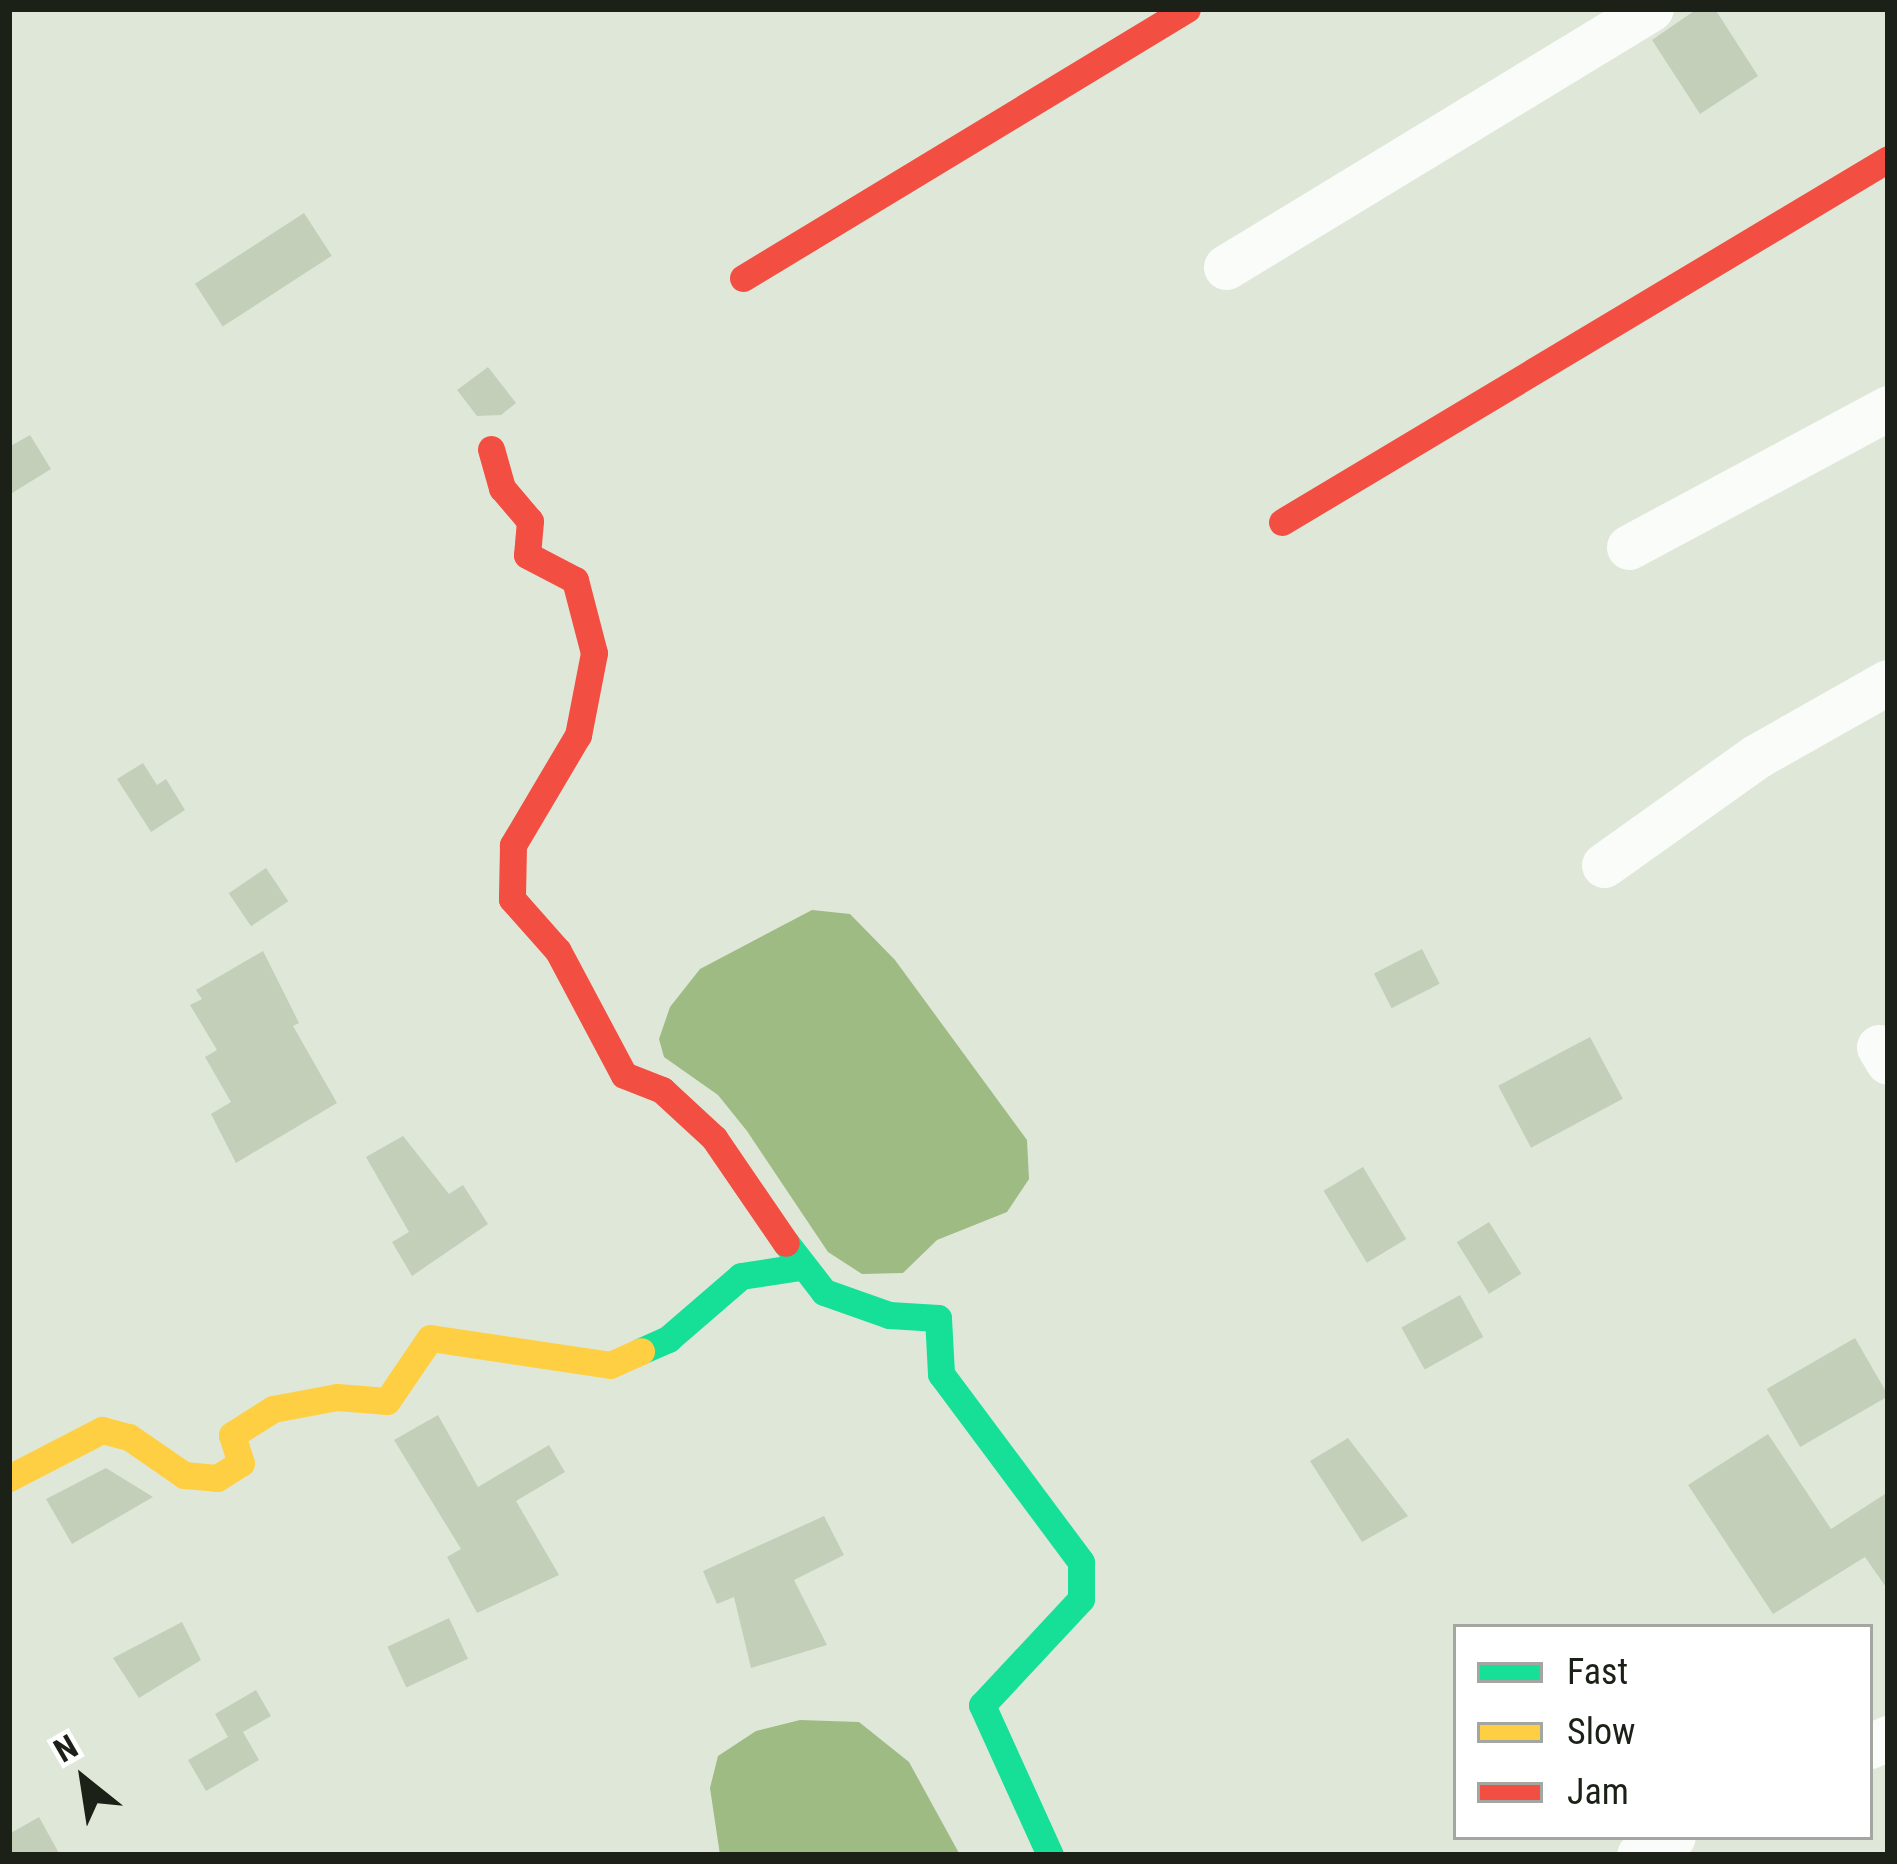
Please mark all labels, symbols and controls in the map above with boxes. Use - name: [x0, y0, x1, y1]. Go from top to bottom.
- legend: [1453, 1624, 1873, 1840]
- text: Fast: [1567, 1651, 1628, 1693]
- text: Slow: [1567, 1711, 1635, 1753]
- north arrow: [24, 1720, 144, 1840]
- text: N: [47, 1726, 84, 1770]
- text: Jam: [1567, 1771, 1629, 1813]

